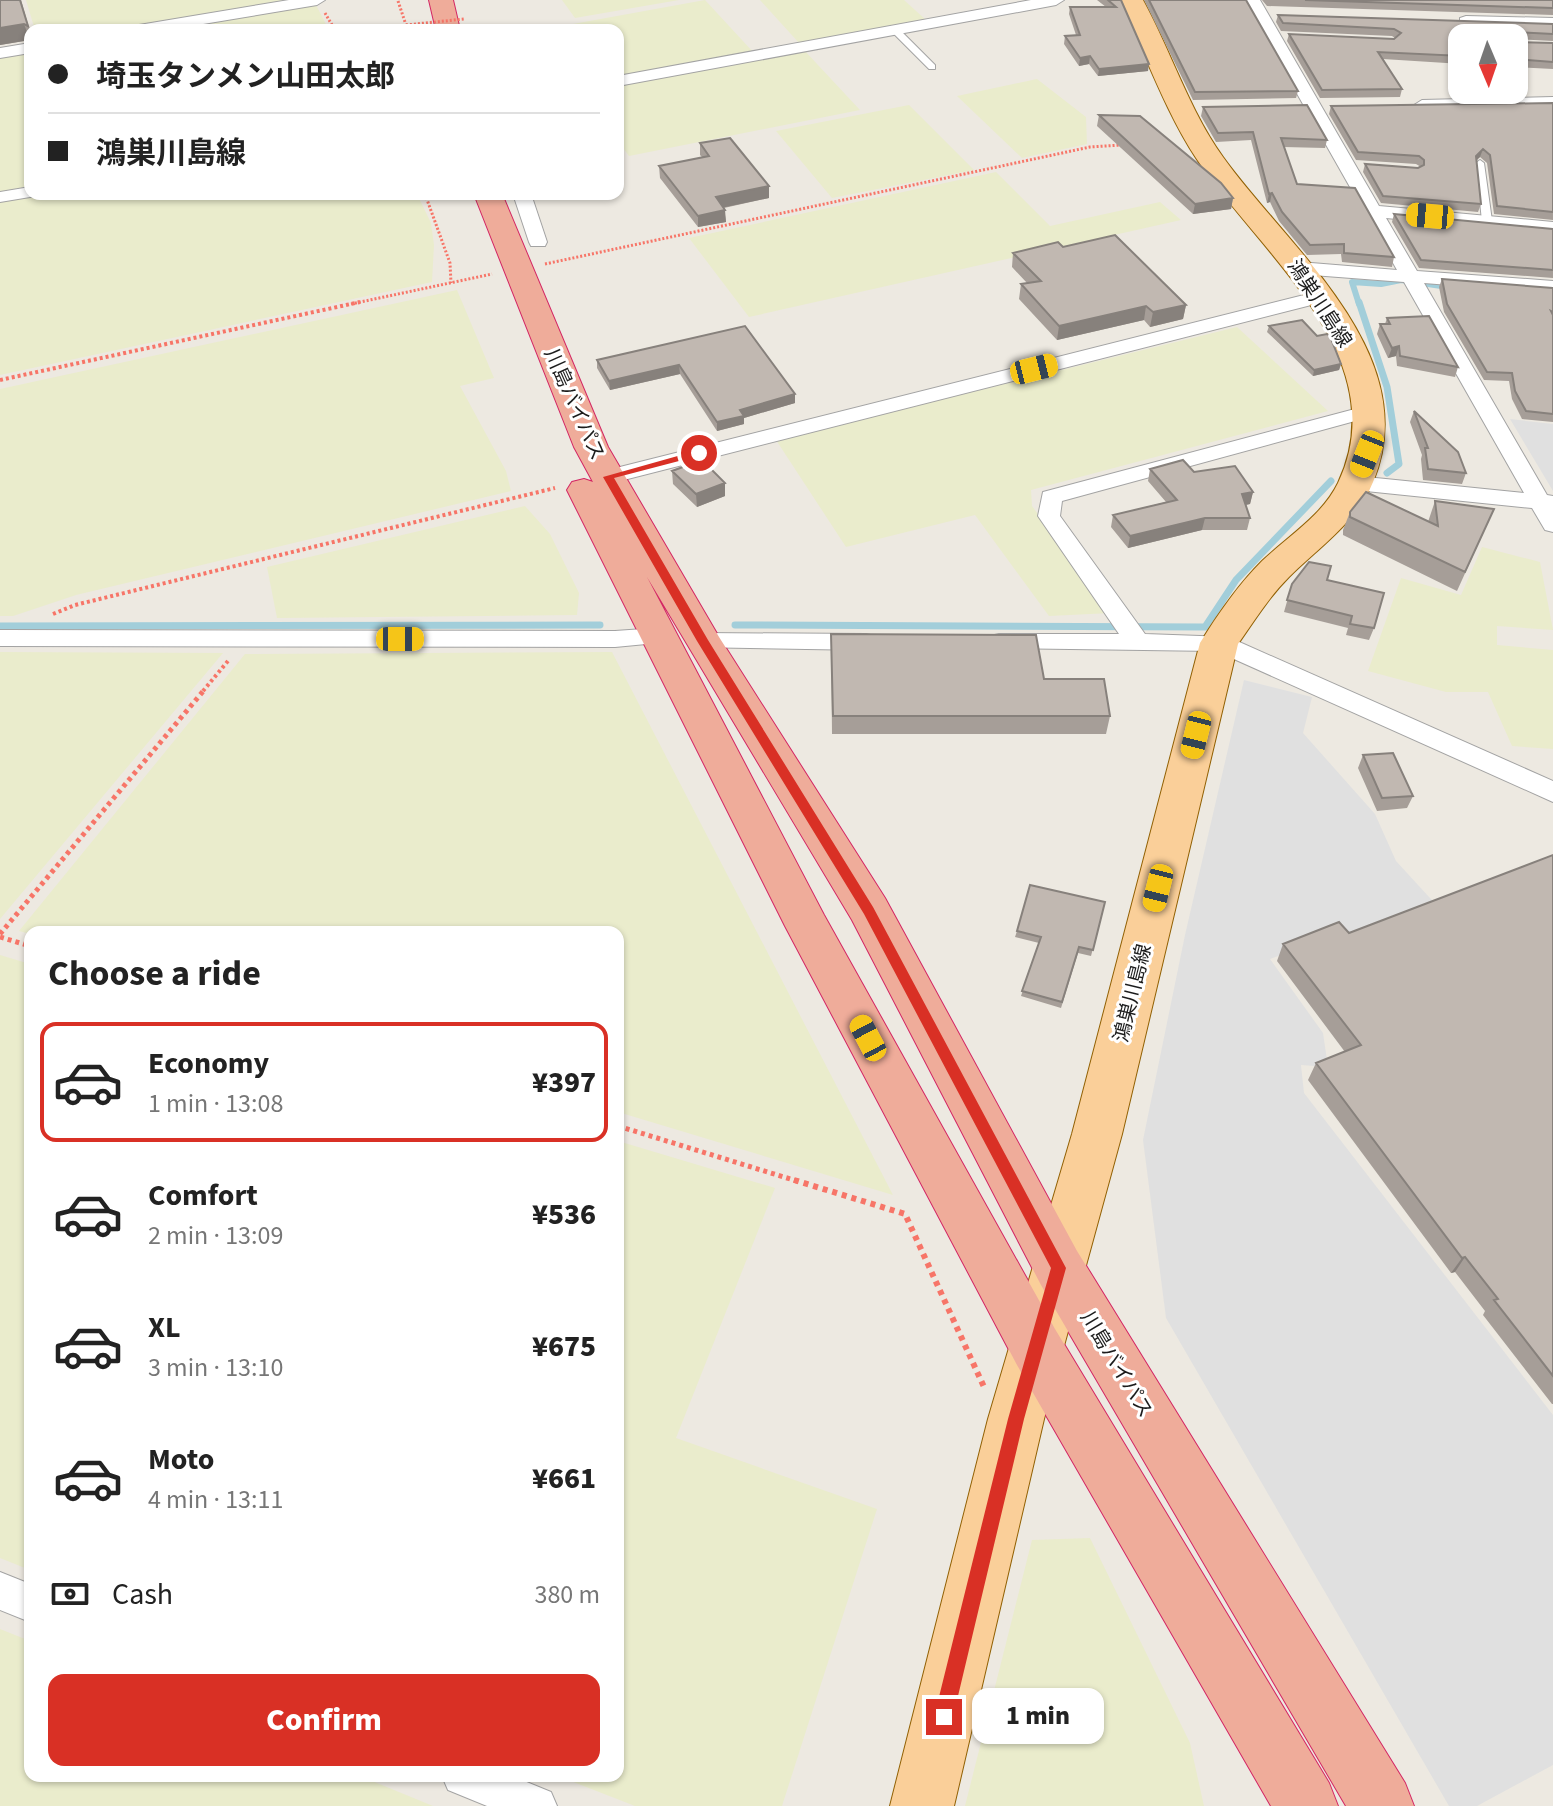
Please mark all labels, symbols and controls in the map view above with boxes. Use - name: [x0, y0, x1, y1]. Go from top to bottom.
- north arrow: [1448, 24, 1528, 104]
- map controls: [1448, 24, 1528, 104]
- text: 埼玉タンメン山田太郎: [96, 55, 395, 98]
- text: 鴻巣川島線: [96, 132, 246, 175]
- car: [1405, 202, 1455, 230]
- street label: 鴻巣川島線: [1280, 254, 1358, 353]
- street label: 川島バイパス: [537, 344, 611, 465]
- car: [1008, 352, 1060, 386]
- car: [1347, 427, 1387, 481]
- route start: [681, 435, 717, 471]
- car: [376, 627, 424, 651]
- car: [1179, 709, 1213, 761]
- car: [1141, 862, 1175, 914]
- street label: 鴻巣川島線: [1107, 941, 1159, 1045]
- text: Choose a ride: [48, 948, 261, 999]
- car: [846, 1011, 890, 1065]
- text: Economy: [148, 1042, 269, 1085]
- icon: car: [52, 1046, 124, 1118]
- text: ¥397: [532, 1061, 596, 1104]
- text: 1 min · 13:08: [148, 1085, 283, 1122]
- text: Comfort: [148, 1174, 258, 1217]
- icon: car: [52, 1178, 124, 1250]
- text: ¥536: [532, 1193, 596, 1236]
- text: 2 min · 13:09: [148, 1217, 283, 1254]
- text: XL: [148, 1306, 181, 1349]
- street label: 川島バイパス: [1073, 1306, 1159, 1423]
- icon: car: [52, 1310, 124, 1382]
- text: ¥675: [532, 1325, 596, 1368]
- text: 3 min · 13:10: [148, 1349, 283, 1386]
- text: Moto: [148, 1438, 214, 1481]
- icon: car: [52, 1442, 124, 1514]
- text: ¥661: [532, 1457, 596, 1500]
- text: 4 min · 13:11: [148, 1481, 283, 1518]
- icon: cash: [48, 1572, 92, 1616]
- text: Cash: [112, 1573, 173, 1616]
- text: 380 m: [534, 1576, 600, 1613]
- button: Confirm: [48, 1674, 600, 1766]
- callout: 1 min: [972, 1689, 1104, 1745]
- text: 1 min: [1006, 1697, 1070, 1734]
- route end: [926, 1699, 962, 1735]

